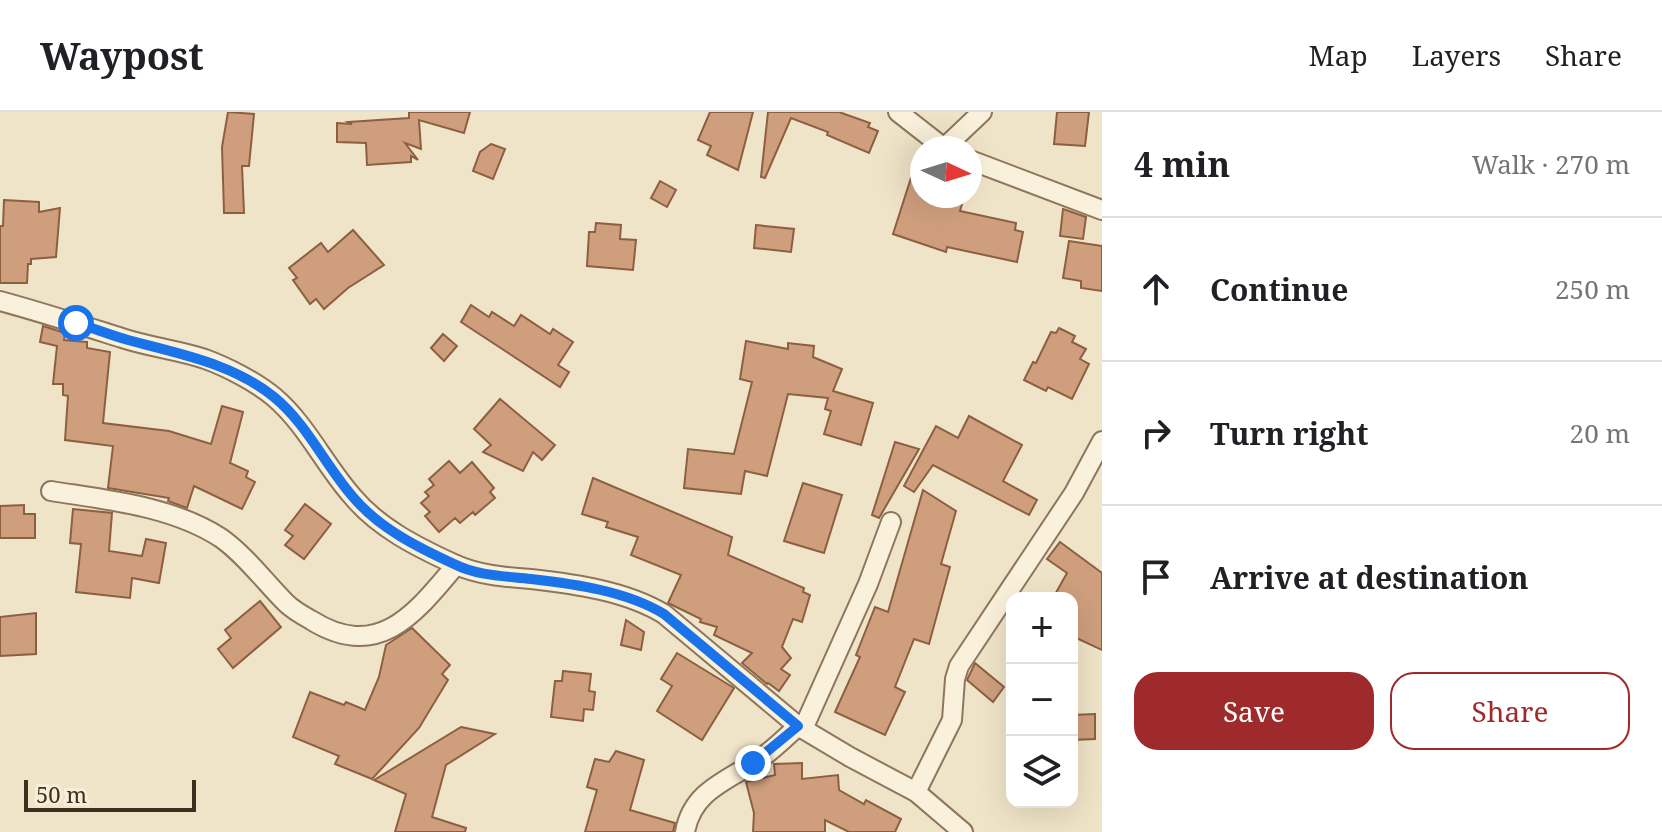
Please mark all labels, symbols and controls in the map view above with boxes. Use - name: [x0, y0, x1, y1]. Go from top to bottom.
- text: Waypost: [40, 29, 204, 81]
- text: Map: [1309, 36, 1368, 74]
- text: Layers: [1412, 36, 1501, 74]
- text: Share: [1545, 36, 1622, 74]
- north arrow: [910, 136, 982, 208]
- text: 4 min: [1134, 141, 1230, 187]
- text: Walk · 270 m: [1472, 146, 1630, 182]
- icon: ahead: [1134, 267, 1178, 311]
- text: Continue: [1210, 269, 1348, 310]
- text: 250 m: [1555, 271, 1630, 307]
- route start: [58, 305, 94, 341]
- icon: right: [1134, 411, 1178, 455]
- text: Turn right: [1210, 413, 1368, 454]
- text: 20 m: [1570, 415, 1630, 451]
- icon: arrive: [1134, 555, 1178, 599]
- text: Arrive at destination: [1210, 557, 1529, 598]
- map controls: [1006, 592, 1078, 808]
- button: +: [1006, 592, 1078, 664]
- button: −: [1006, 664, 1078, 736]
- button: Save: [1134, 672, 1374, 750]
- button: Share: [1390, 672, 1630, 750]
- button: layers: [1006, 736, 1078, 808]
- route end: [735, 745, 771, 781]
- scale bar: [24, 776, 196, 812]
- text: 50 m: [36, 779, 87, 809]

